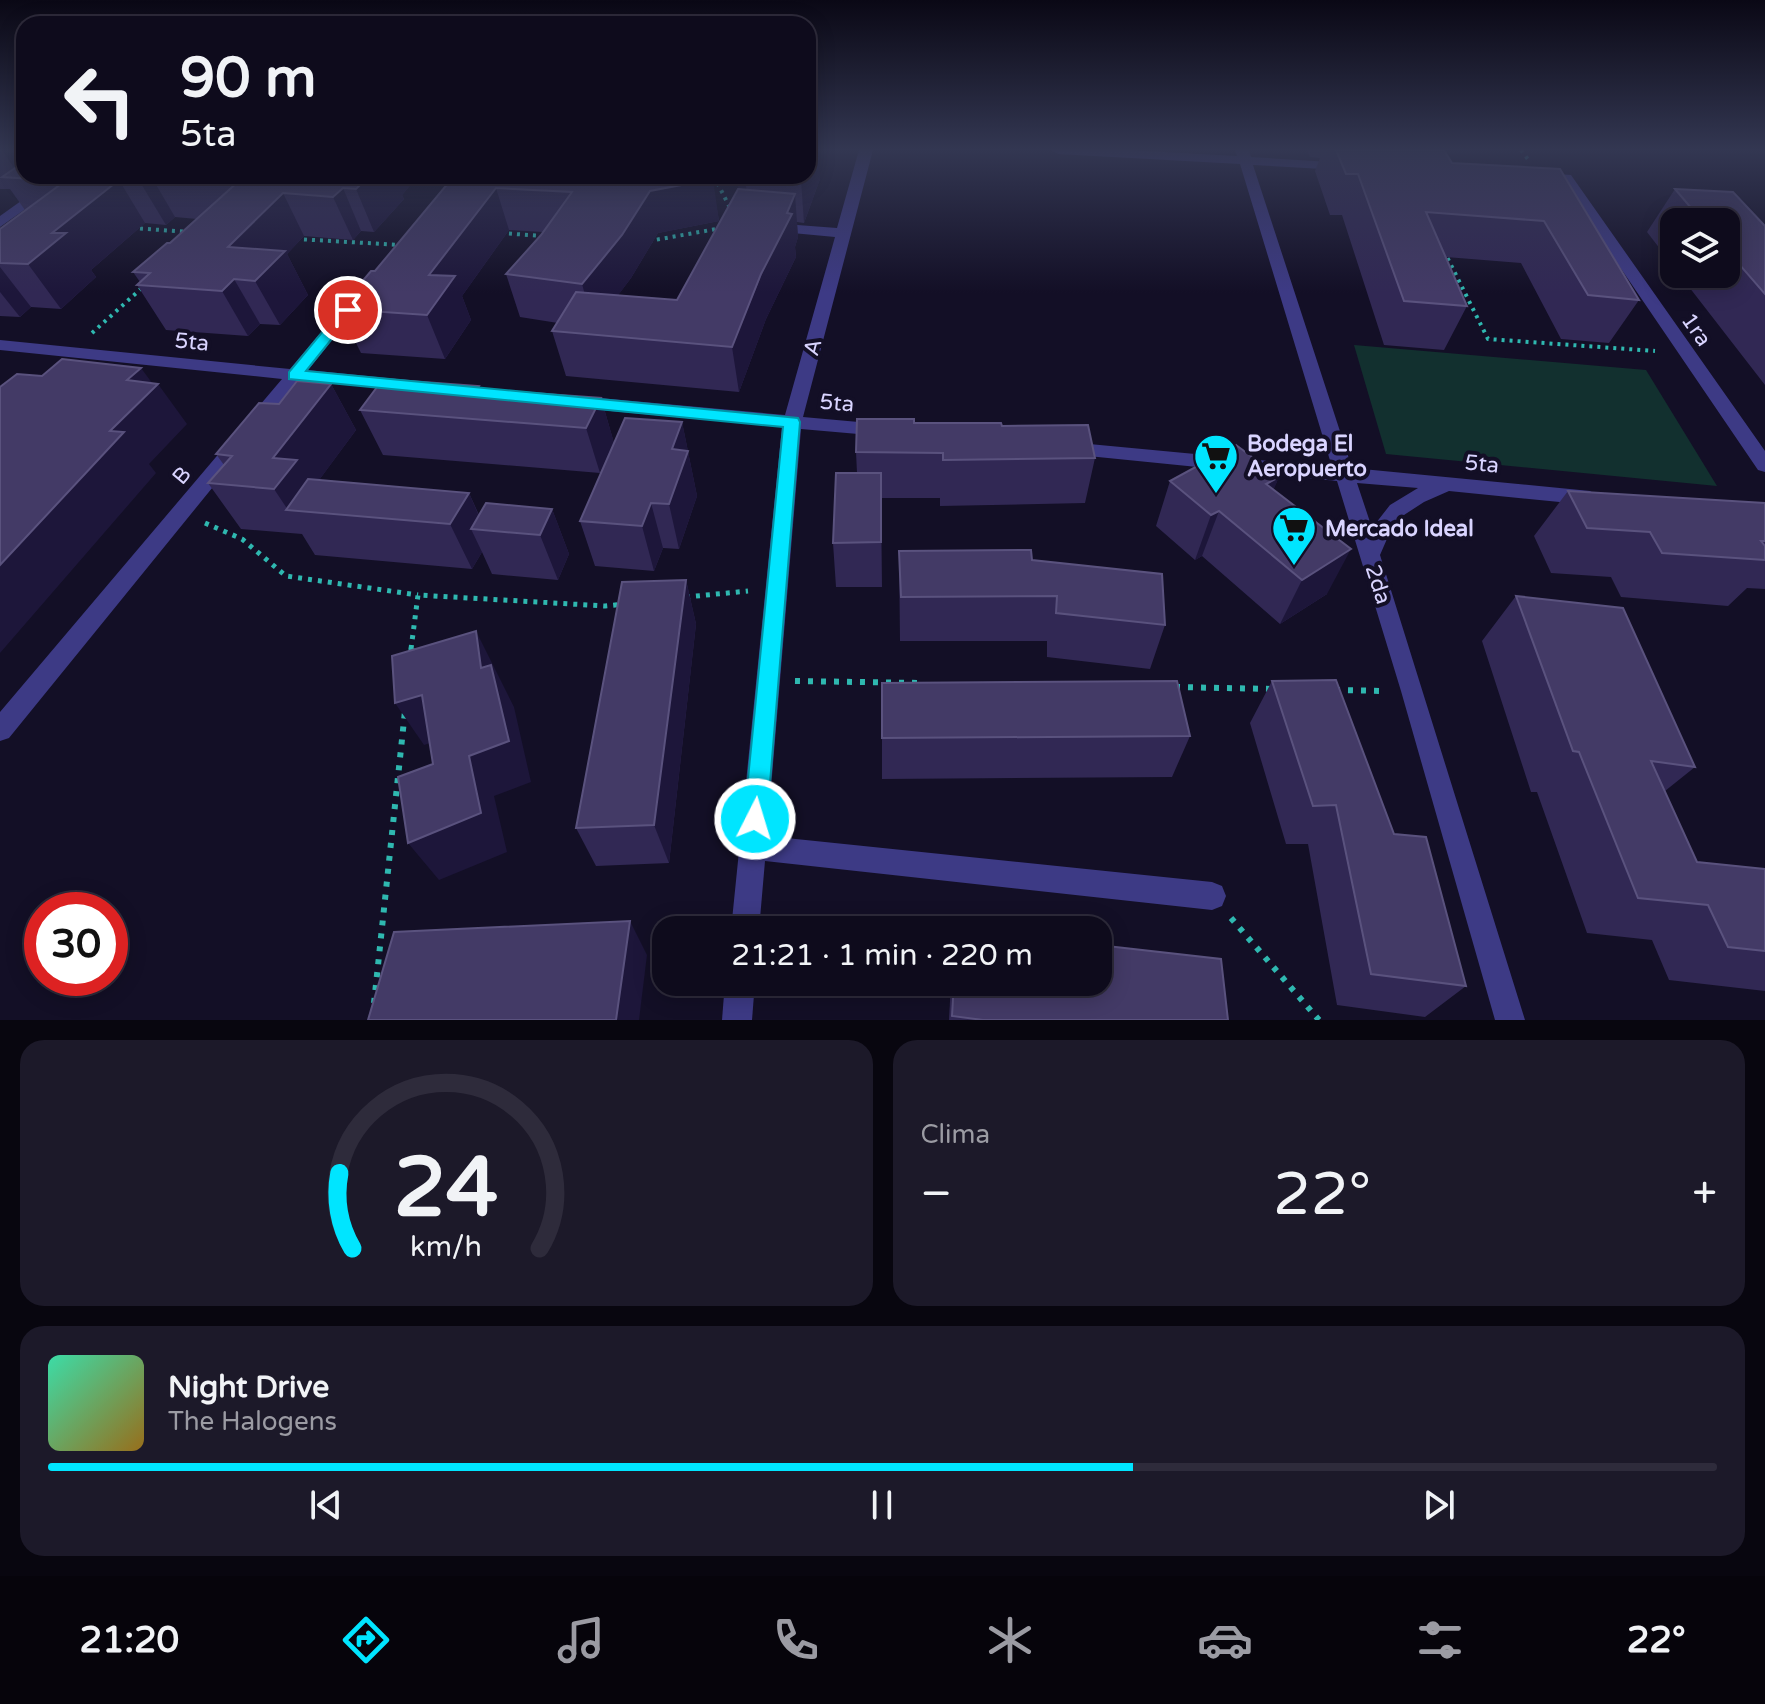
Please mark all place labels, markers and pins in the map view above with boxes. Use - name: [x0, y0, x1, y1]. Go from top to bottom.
- pin: [314, 276, 382, 344]
- place label: Bodega El Aeropuerto: [1247, 431, 1367, 482]
- supermarket icon: Bodega El Aeropuerto: [1192, 432, 1240, 495]
- supermarket icon: Mercado Ideal: [1270, 504, 1318, 567]
- place label: Mercado Ideal: [1325, 516, 1474, 542]

